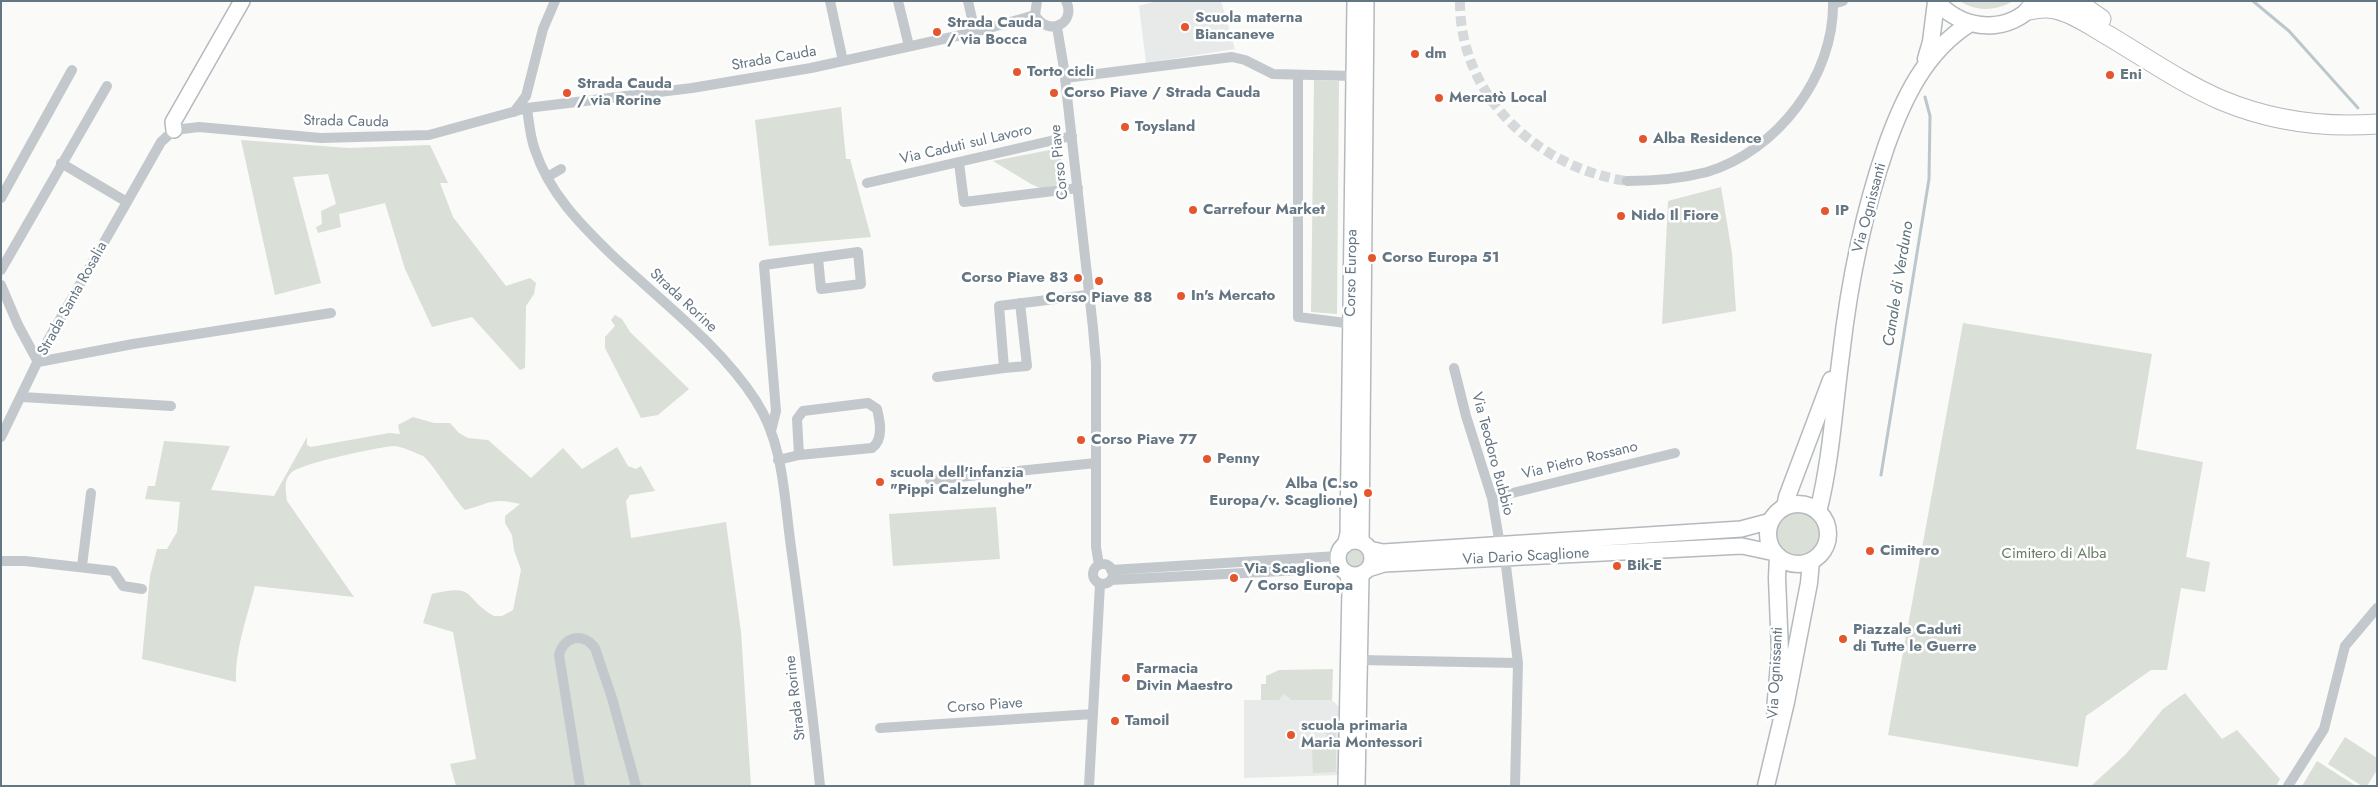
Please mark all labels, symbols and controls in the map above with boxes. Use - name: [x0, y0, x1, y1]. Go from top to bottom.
- place label: Scuola materna Biancaneve: [1195, 9, 1303, 44]
- place label: Strada Cauda / via Bocca: [947, 14, 1042, 49]
- marker: Scuola materna Biancaneve: [1179, 21, 1191, 33]
- marker: Strada Cauda / via Bocca: [931, 26, 943, 38]
- street label: Strada Cauda: [730, 43, 818, 75]
- place label: dm: [1425, 45, 1447, 63]
- marker: dm: [1409, 48, 1421, 60]
- place label: Torto cicli: [1027, 63, 1094, 81]
- marker: Torto cicli: [1011, 66, 1023, 78]
- place label: Eni: [2120, 66, 2142, 84]
- marker: Eni: [2104, 69, 2116, 81]
- place label: Strada Cauda / via Rorine: [577, 75, 672, 110]
- place label: Corso Piave / Strada Cauda: [1064, 84, 1260, 102]
- marker: Strada Cauda / via Rorine: [561, 87, 573, 99]
- marker: Corso Piave / Strada Cauda: [1048, 87, 1060, 99]
- place label: Mercatò Local: [1449, 89, 1547, 107]
- marker: Mercatò Local: [1433, 92, 1445, 104]
- street label: Strada Cauda: [303, 112, 389, 132]
- place label: Toysland: [1135, 118, 1195, 136]
- street label: Via Caduti sul Lavoro: [898, 121, 1034, 169]
- marker: Toysland: [1119, 121, 1131, 133]
- street label: Corso Piave: [1047, 123, 1073, 201]
- place label: Alba Residence: [1653, 130, 1762, 148]
- marker: Alba Residence: [1637, 133, 1649, 145]
- street label: Via Ognissanti: [1849, 161, 1891, 255]
- place label: Carrefour Market: [1203, 201, 1325, 219]
- place label: IP: [1835, 202, 1849, 220]
- marker: Carrefour Market: [1187, 204, 1199, 216]
- marker: IP: [1819, 205, 1831, 217]
- place label: Nido Il Fiore: [1631, 207, 1719, 225]
- marker: Nido Il Fiore: [1615, 210, 1627, 222]
- water label: Canale di Verduno: [1880, 220, 1918, 348]
- street label: Corso Europa: [1342, 229, 1362, 317]
- street label: Strada Santa Rosalia: [34, 239, 112, 359]
- place label: Corso Europa 51: [1382, 249, 1499, 267]
- marker: Corso Europa 51: [1366, 252, 1378, 264]
- street label: Strada Rorine: [646, 265, 720, 337]
- place label: Corso Piave 83: [961, 269, 1068, 287]
- marker: Corso Piave 83: [1072, 272, 1084, 284]
- marker: Corso Piave 88: [1093, 275, 1105, 287]
- place label: In's Mercato: [1191, 287, 1275, 305]
- place label: Corso Piave 88: [1046, 289, 1152, 307]
- marker: In's Mercato: [1175, 290, 1187, 302]
- street label: Via Teodoro Bubbio: [1467, 390, 1517, 518]
- place label: Corso Piave 77: [1091, 431, 1197, 449]
- marker: Corso Piave 77: [1075, 434, 1087, 446]
- street label: Via Pietro Rossano: [1520, 438, 1640, 484]
- place label: Penny: [1217, 450, 1259, 468]
- marker: Penny: [1201, 453, 1213, 465]
- place label: scuola dell'infanzia "Pippi Calzelunghe": [890, 464, 1032, 499]
- place label: Alba (C.so Europa/v. Scaglione): [1209, 475, 1358, 510]
- marker: scuola dell'infanzia "Pippi Calzelunghe": [874, 476, 886, 488]
- marker: Alba (C.so Europa/v. Scaglione): [1362, 487, 1374, 499]
- place label: Cimitero: [1880, 542, 1939, 560]
- street label: Via Dario Scaglione: [1462, 545, 1590, 569]
- marker: Cimitero: [1864, 545, 1876, 557]
- park label: Cimitero di Alba: [2002, 545, 2106, 563]
- place label: Bik-E: [1627, 557, 1662, 575]
- place label: Via Scaglione / Corso Europa: [1244, 560, 1353, 595]
- marker: Bik-E: [1611, 560, 1623, 572]
- marker: Via Scaglione / Corso Europa: [1228, 572, 1240, 584]
- place label: Piazzale Caduti di Tutte le Guerre: [1853, 621, 1977, 656]
- street label: Via Ognissanti: [1765, 626, 1787, 720]
- marker: Piazzale Caduti di Tutte le Guerre: [1837, 633, 1849, 645]
- street label: Strada Rorine: [782, 654, 810, 742]
- place label: Farmacia Divin Maestro: [1136, 660, 1233, 695]
- marker: Farmacia Divin Maestro: [1120, 672, 1132, 684]
- street label: Corso Piave: [947, 694, 1023, 718]
- place label: Tamoil: [1125, 712, 1169, 730]
- marker: Tamoil: [1109, 715, 1121, 727]
- place label: scuola primaria Maria Montessori: [1301, 717, 1422, 752]
- marker: scuola primaria Maria Montessori: [1285, 729, 1297, 741]

